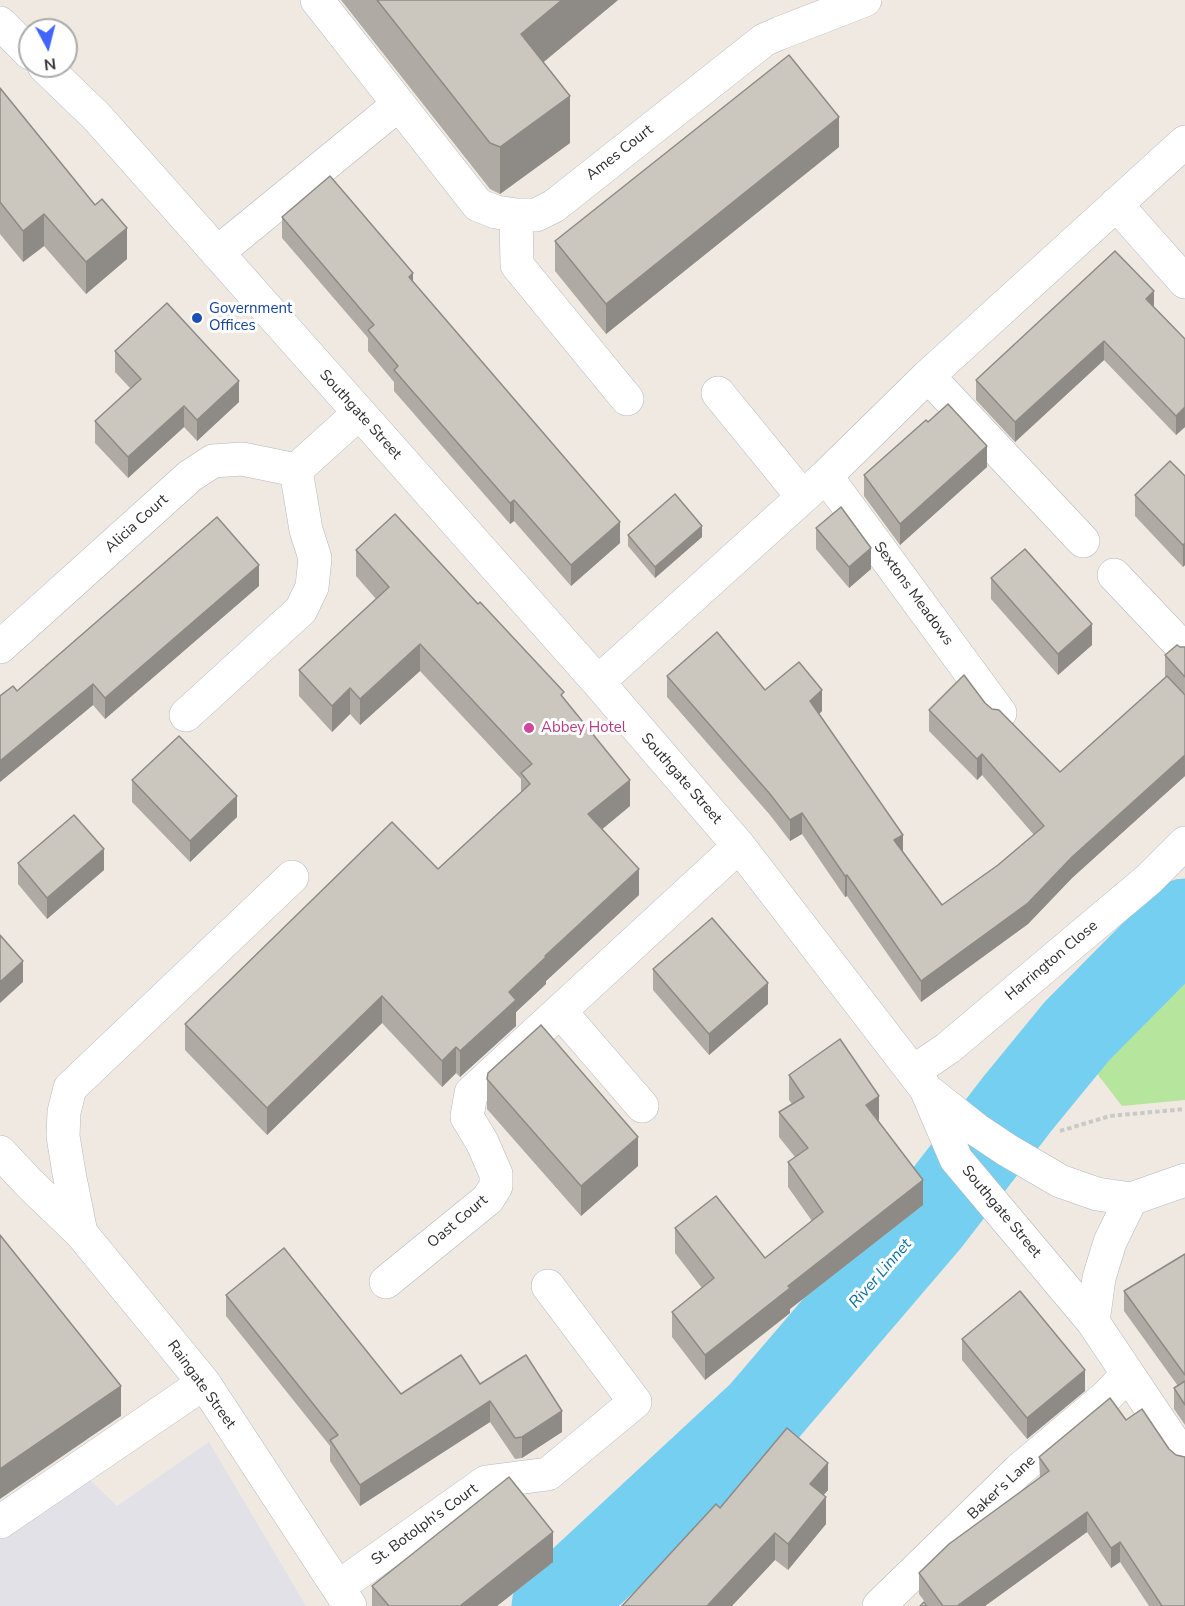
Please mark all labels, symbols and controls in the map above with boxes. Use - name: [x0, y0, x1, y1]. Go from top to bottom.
- north arrow: [18, 18, 78, 78]
- text: N: [43, 52, 57, 76]
- street label: Ames Court: [583, 121, 657, 185]
- place label: Government Offices: [209, 300, 292, 335]
- marker: Government Offices: [190, 311, 204, 325]
- street label: Southgate Street: [315, 366, 405, 464]
- street label: Alicia Court: [102, 491, 172, 557]
- street label: Sextons Meadows: [869, 539, 957, 649]
- place label: Abbey Hotel: [541, 719, 626, 737]
- marker: Abbey Hotel: [522, 721, 536, 735]
- street label: Southgate Street: [637, 730, 725, 828]
- street label: Harrington Close: [1002, 917, 1102, 1005]
- street label: Southgate Street: [957, 1162, 1045, 1262]
- street label: Oast Court: [424, 1192, 492, 1252]
- water label: River Linnet: [846, 1235, 916, 1313]
- street label: Raingate Street: [163, 1337, 239, 1433]
- street label: Baker's Lane: [965, 1452, 1039, 1524]
- street label: St. Botolph's Court: [368, 1480, 482, 1570]

